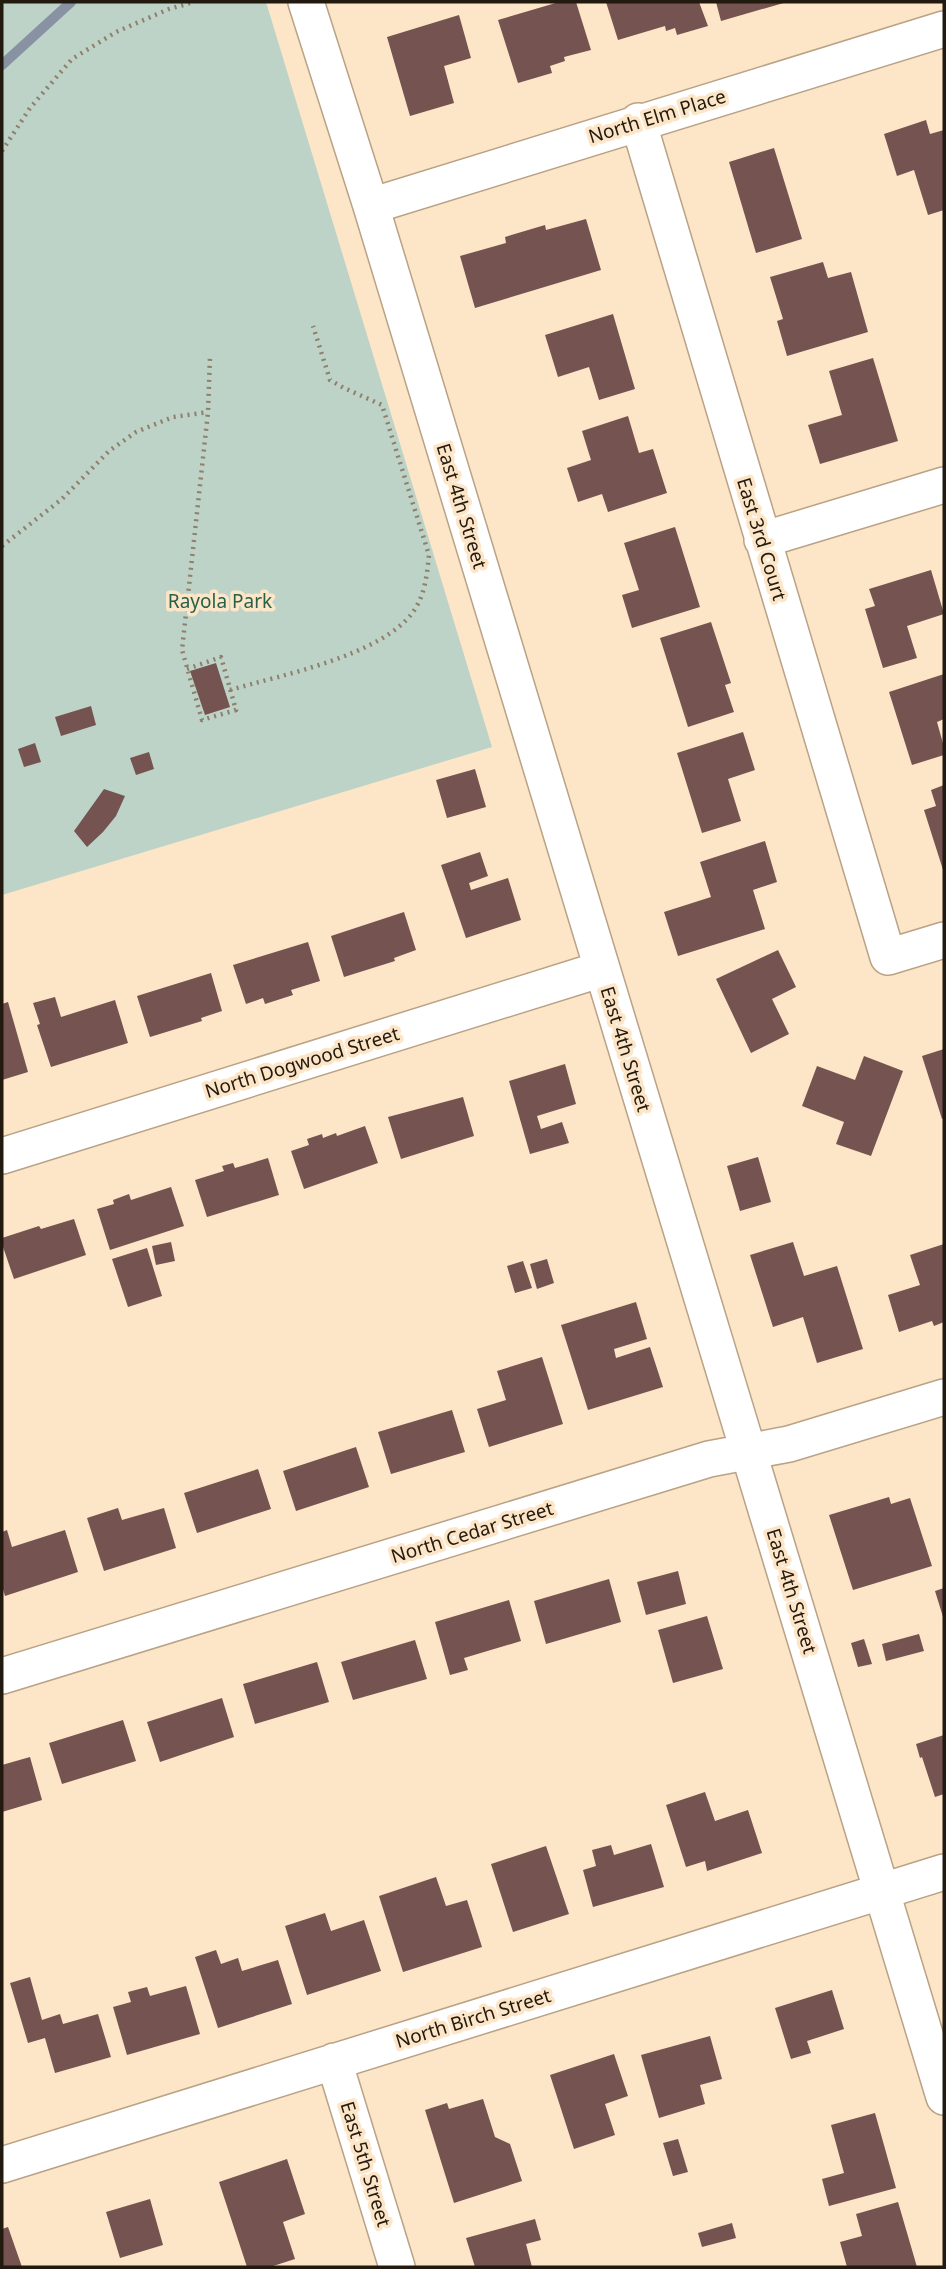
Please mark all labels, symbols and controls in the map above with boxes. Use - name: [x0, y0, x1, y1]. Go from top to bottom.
- street label: North Elm Place: [585, 83, 729, 149]
- street label: East 4th Street: [431, 440, 493, 572]
- street label: East 3rd Court: [731, 474, 793, 604]
- park label: Rayola Park: [168, 588, 272, 614]
- street label: East 4th Street: [595, 983, 657, 1115]
- street label: North Dogwood Street: [202, 1020, 403, 1104]
- street label: North Cedar Street: [388, 1495, 556, 1569]
- street label: East 4th Street: [761, 1525, 823, 1657]
- street label: North Birch Street: [392, 1982, 554, 2054]
- street label: East 5th Street: [335, 2098, 397, 2230]

